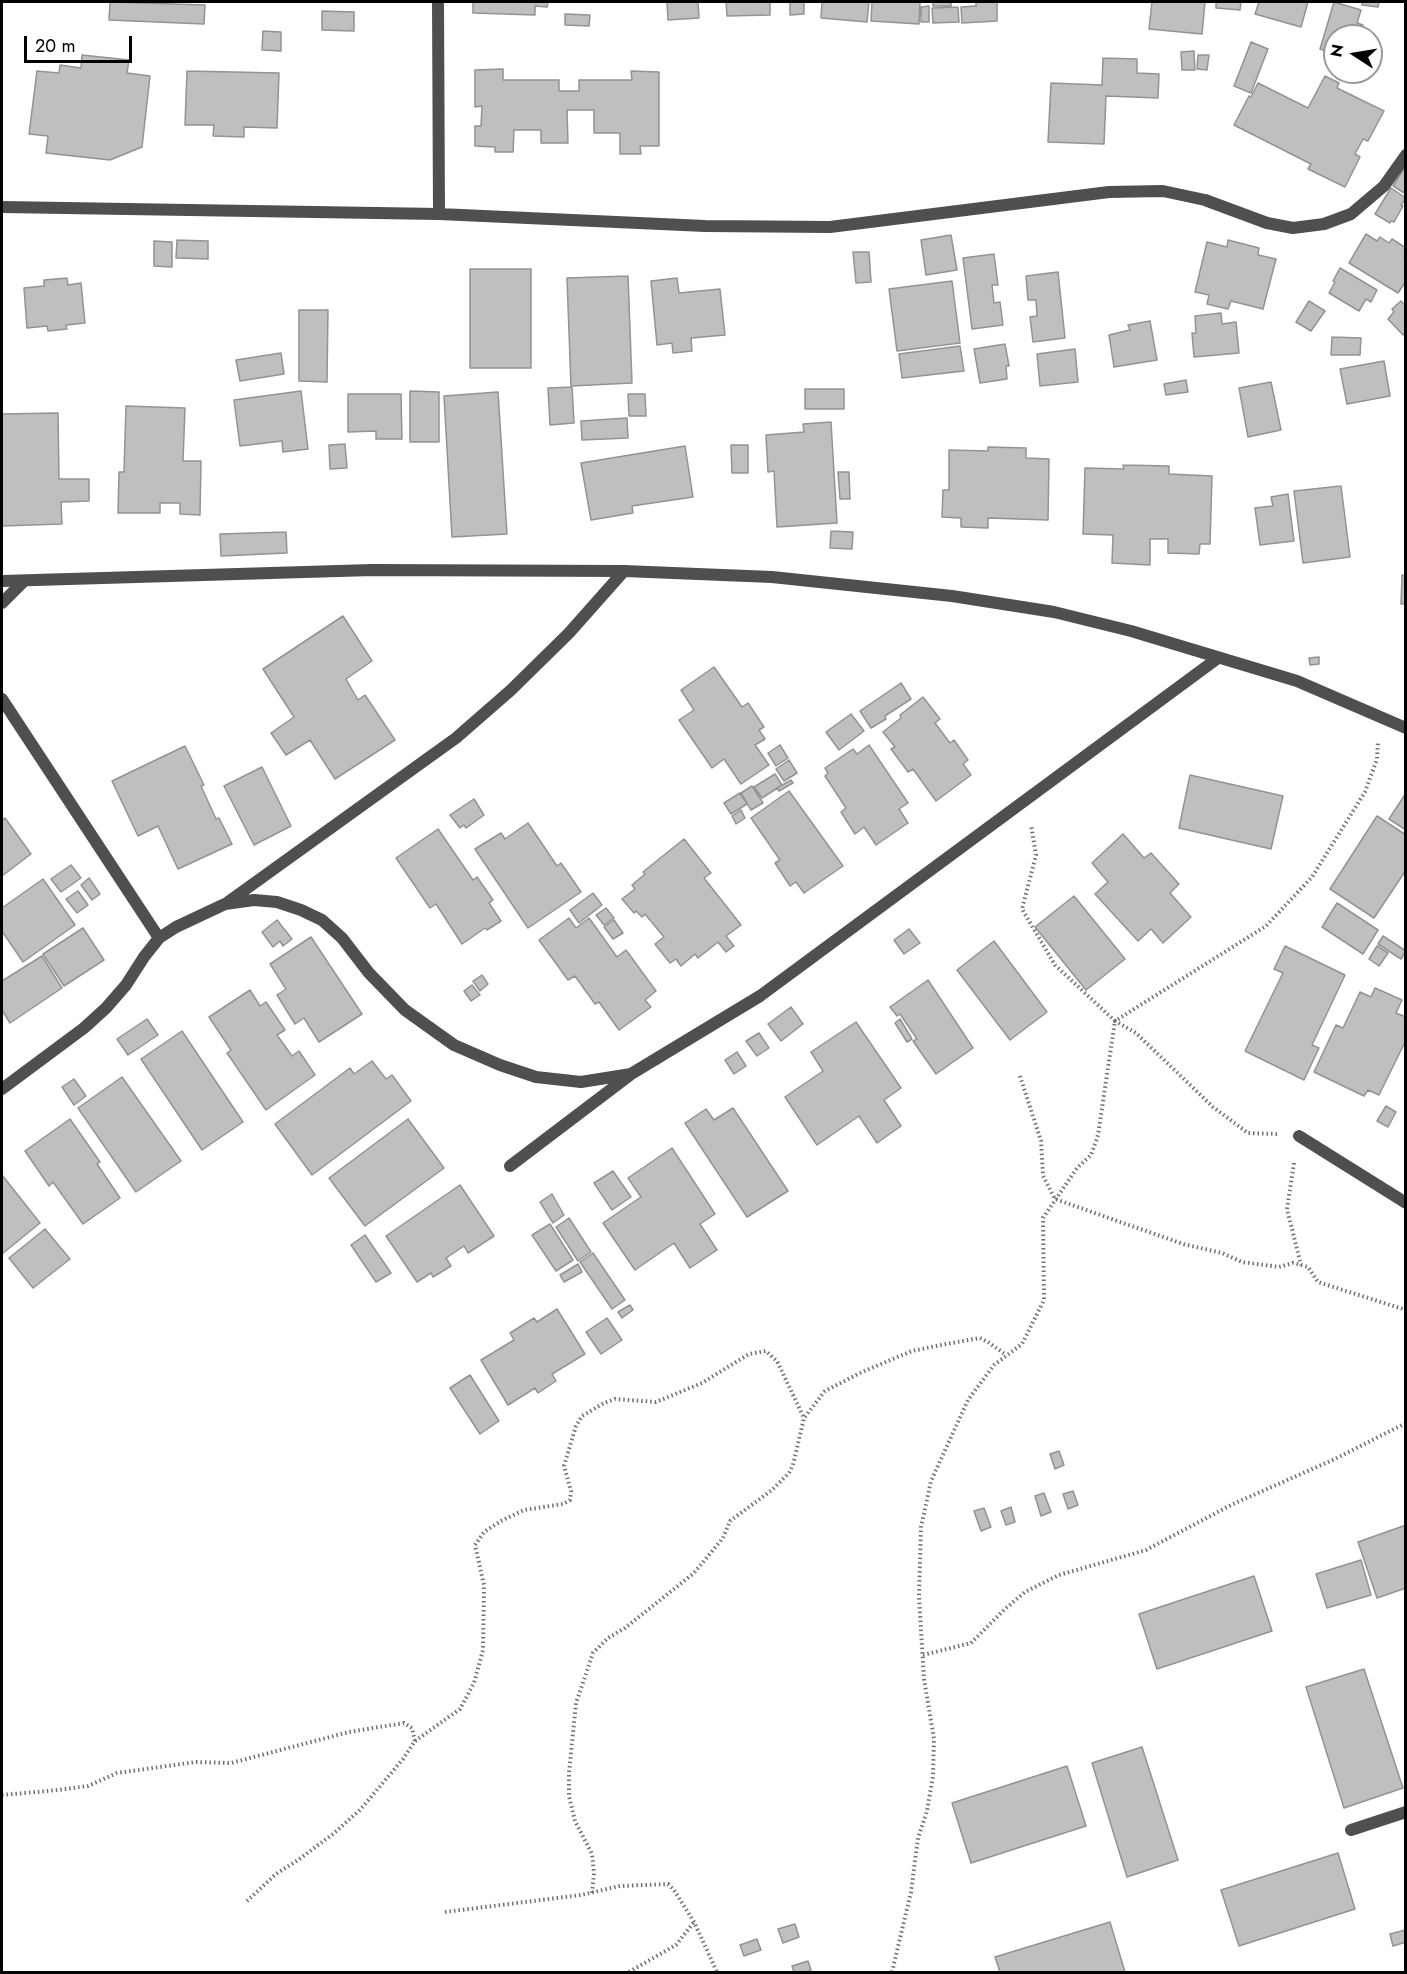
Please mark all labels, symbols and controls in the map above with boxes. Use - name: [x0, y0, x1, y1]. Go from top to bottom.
- scale bar: [27, 24, 135, 62]
- north arrow: [1323, 24, 1383, 84]
- text: 20 m: [35, 33, 75, 59]
- text: N: [1324, 42, 1349, 59]

